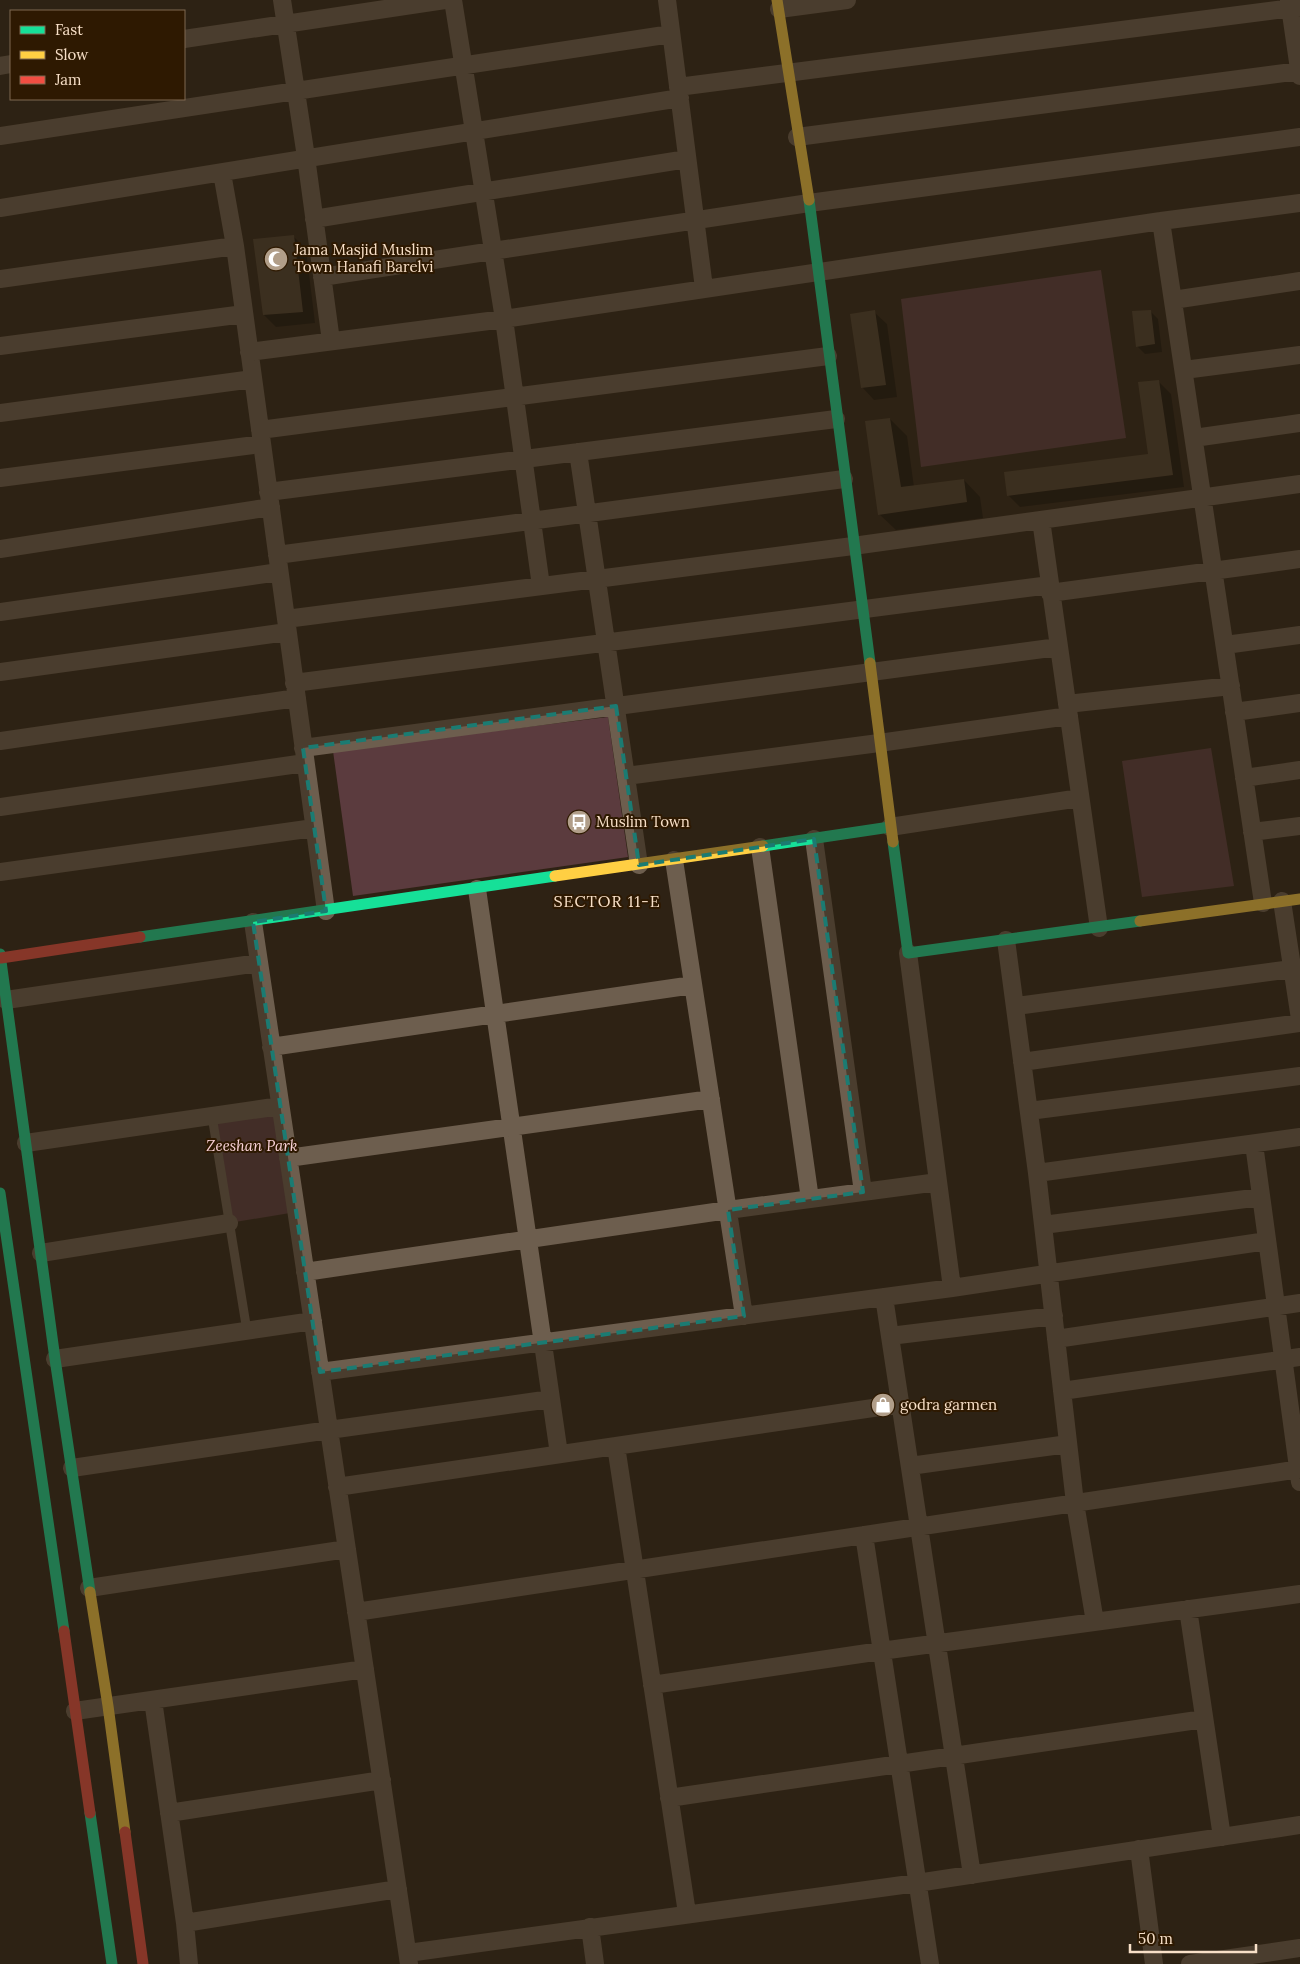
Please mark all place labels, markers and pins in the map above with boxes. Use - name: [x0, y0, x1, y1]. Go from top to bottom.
- place label: Jama Masjid Muslim Town Hanafi Barelvi: [293, 240, 433, 276]
- mosque icon: Jama Masjid Muslim Town Hanafi Barelvi: [263, 246, 289, 272]
- bus stop icon: Muslim Town: [566, 809, 592, 835]
- place label: Muslim Town: [596, 812, 690, 831]
- shop icon: godra garmen: [870, 1392, 896, 1418]
- place label: godra garmen: [900, 1395, 997, 1414]

